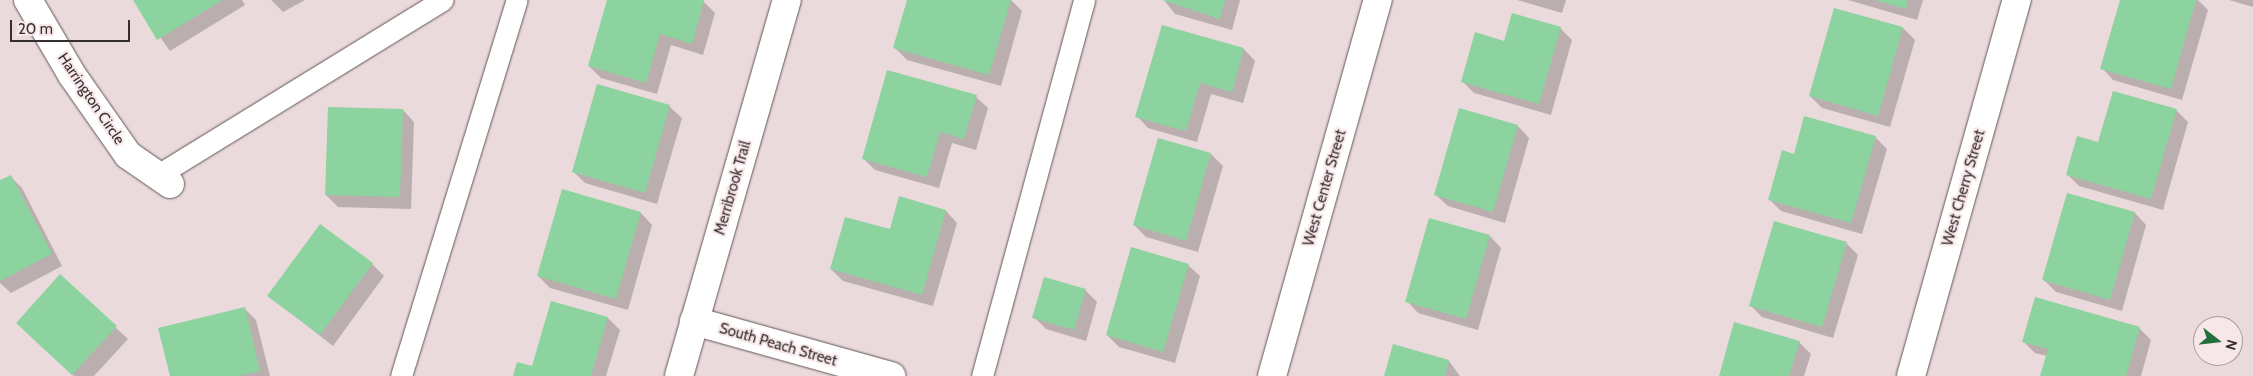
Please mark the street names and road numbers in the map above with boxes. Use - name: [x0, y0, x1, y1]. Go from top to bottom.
- street label: Harrington Circle: [54, 50, 128, 148]
- street label: West Center Street: [1300, 128, 1350, 248]
- street label: West Cherry Street: [1939, 128, 1989, 248]
- street label: Merribrook Trail: [711, 139, 755, 237]
- street label: South Peach Street: [717, 320, 839, 370]

